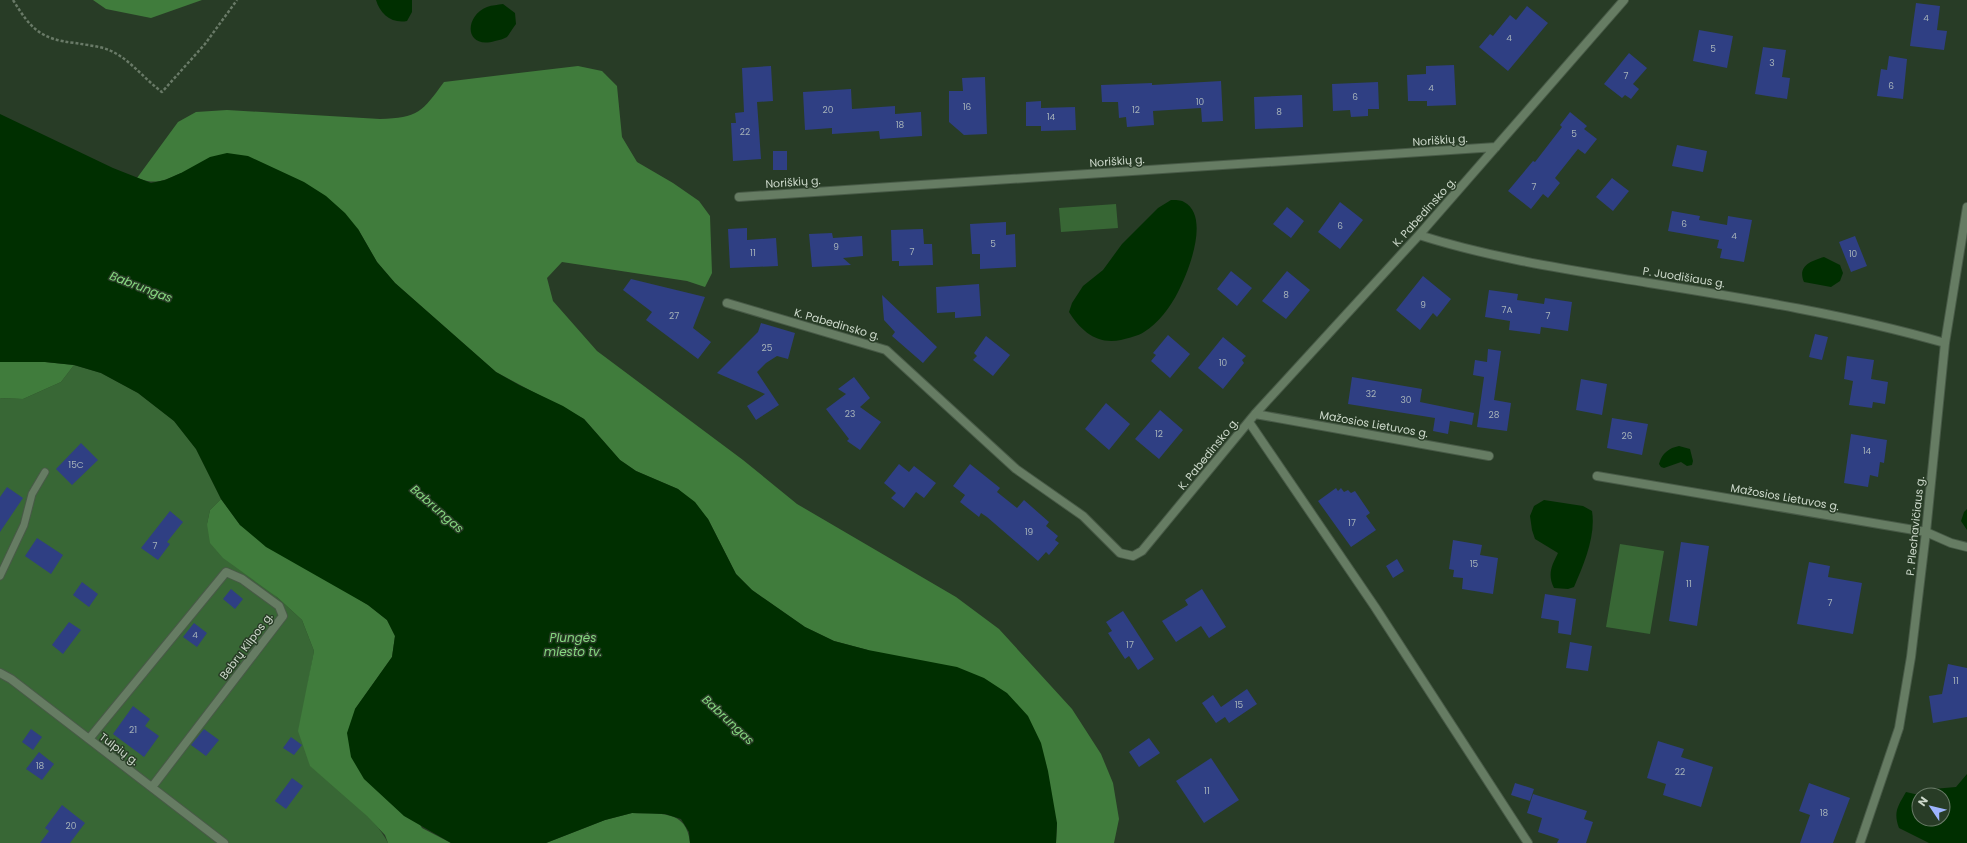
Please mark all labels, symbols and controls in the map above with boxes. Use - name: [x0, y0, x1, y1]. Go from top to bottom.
- house number: 4: [1923, 12, 1929, 24]
- house number: 4: [1506, 32, 1512, 44]
- house number: 5: [1710, 43, 1716, 55]
- house number: 3: [1769, 57, 1775, 69]
- house number: 7: [1624, 70, 1629, 82]
- house number: 6: [1888, 80, 1894, 92]
- house number: 4: [1428, 82, 1434, 94]
- house number: 6: [1352, 91, 1358, 103]
- house number: 10: [1196, 96, 1205, 108]
- house number: 16: [963, 101, 972, 113]
- house number: 20: [823, 104, 834, 116]
- house number: 12: [1132, 104, 1140, 116]
- house number: 8: [1276, 106, 1282, 118]
- house number: 14: [1047, 111, 1056, 123]
- house number: 18: [896, 119, 905, 131]
- house number: 22: [740, 126, 750, 138]
- house number: 5: [1571, 128, 1577, 140]
- street label: Noriškių g.: [1412, 130, 1468, 150]
- street label: Noriškių g.: [1089, 151, 1145, 171]
- street label: Noriškių g.: [765, 172, 821, 192]
- street label: K. Pabedinsko g.: [1389, 174, 1459, 250]
- house number: 7: [1532, 181, 1537, 193]
- house number: 6: [1681, 218, 1687, 230]
- house number: 6: [1337, 220, 1343, 232]
- house number: 4: [1731, 230, 1737, 242]
- house number: 5: [990, 238, 996, 250]
- house number: 9: [833, 241, 839, 253]
- house number: 7: [910, 246, 915, 258]
- house number: 11: [750, 247, 756, 259]
- house number: 10: [1849, 248, 1858, 260]
- street label: P. Juodišiaus g.: [1642, 263, 1726, 291]
- water label: Babrungas: [107, 267, 175, 306]
- house number: 8: [1283, 289, 1289, 301]
- house number: 9: [1420, 299, 1426, 311]
- street label: K. Pabedinsko g.: [792, 304, 882, 344]
- house number: 7A: [1502, 304, 1512, 316]
- house number: 27: [669, 310, 679, 322]
- house number: 7: [1546, 310, 1551, 322]
- house number: 25: [762, 342, 773, 354]
- house number: 10: [1219, 357, 1228, 369]
- house number: 32: [1366, 388, 1376, 400]
- house number: 30: [1401, 394, 1412, 406]
- street label: Mažosios Lietuvos g.: [1318, 407, 1430, 441]
- house number: 23: [845, 408, 855, 420]
- house number: 28: [1489, 409, 1500, 421]
- street label: K. Pabedinsko g.: [1174, 415, 1242, 493]
- house number: 12: [1155, 428, 1163, 440]
- house number: 26: [1622, 430, 1633, 442]
- house number: 14: [1863, 445, 1872, 457]
- house number: 15C: [68, 459, 84, 471]
- street label: P. Plechavičiaus g.: [1902, 476, 1928, 576]
- street label: Mažosios Lietuvos g.: [1729, 480, 1841, 514]
- water label: Babrungas: [407, 481, 468, 537]
- house number: 17: [1348, 517, 1356, 529]
- house number: 19: [1025, 526, 1034, 538]
- house number: 7: [153, 540, 158, 552]
- house number: 15: [1470, 558, 1479, 570]
- house number: 11: [1686, 578, 1692, 590]
- house number: 7: [1828, 597, 1833, 609]
- street label: Bebrų Kilpos g.: [216, 609, 276, 683]
- house number: 4: [192, 629, 198, 641]
- water label: Plungės miesto tv.: [544, 629, 602, 660]
- house number: 17: [1126, 639, 1134, 651]
- house number: 11: [1953, 675, 1959, 687]
- water label: Babrungas: [698, 691, 758, 748]
- house number: 15: [1235, 699, 1244, 711]
- house number: 21: [129, 724, 137, 736]
- street label: Tulpių g.: [96, 729, 142, 769]
- house number: 18: [36, 760, 45, 772]
- house number: 22: [1675, 766, 1685, 778]
- house number: 11: [1204, 785, 1210, 797]
- north arrow: [1911, 787, 1951, 827]
- text: N: [1914, 793, 1932, 809]
- house number: 18: [1820, 807, 1829, 819]
- house number: 20: [66, 820, 77, 832]

